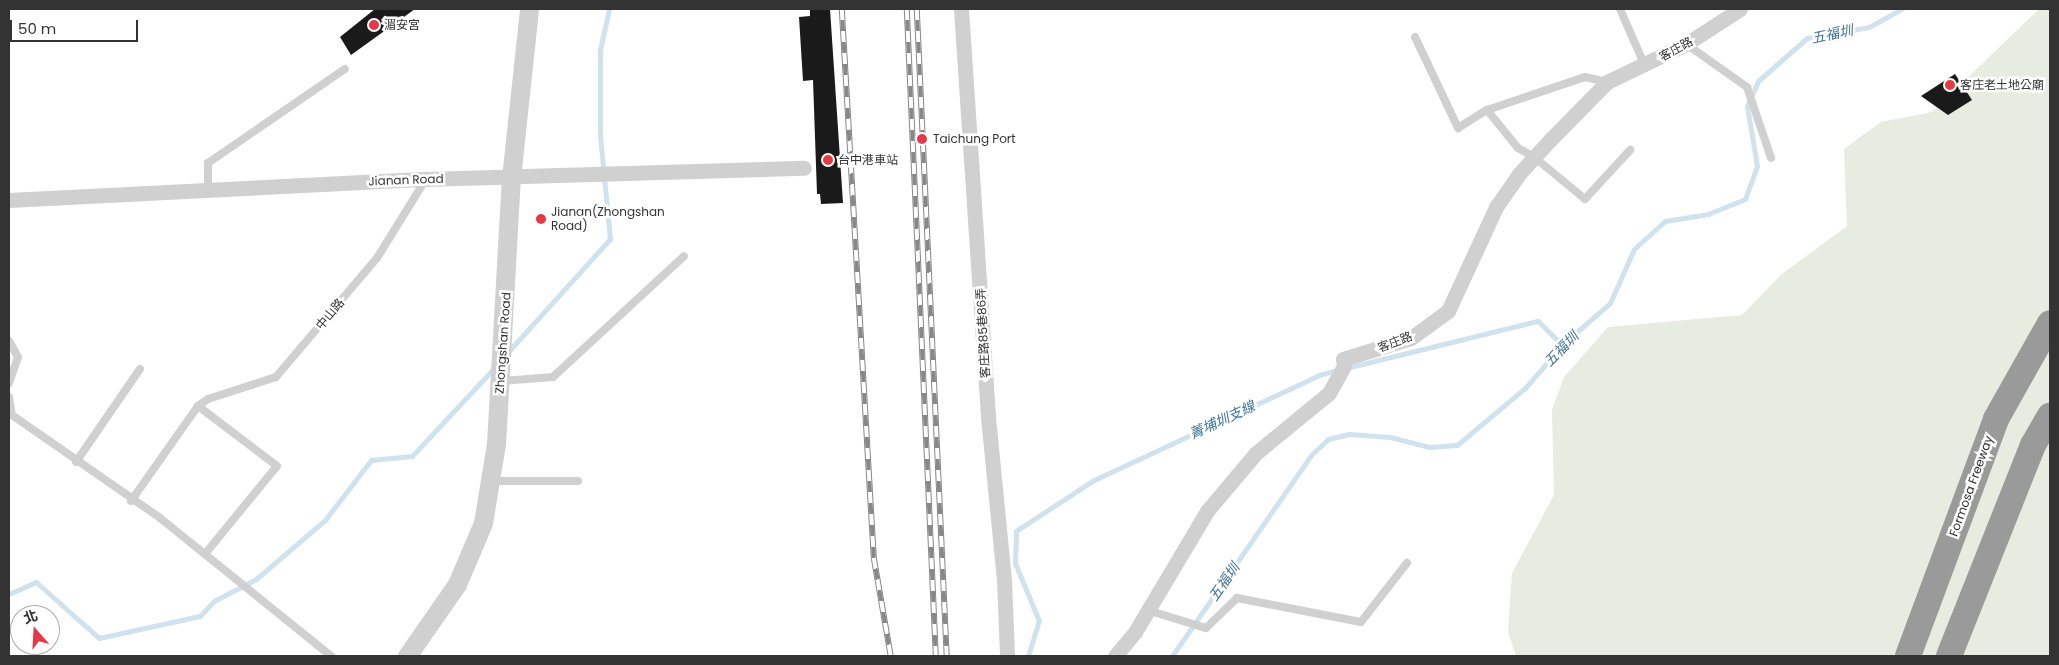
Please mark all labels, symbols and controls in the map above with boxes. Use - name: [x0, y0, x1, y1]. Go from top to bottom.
- scale bar: [12, 10, 140, 42]
- text: 50 m: [18, 18, 56, 39]
- place label: 湄安宮: [384, 18, 420, 32]
- marker: 湄安宮: [368, 19, 380, 31]
- water label: 五福圳: [1810, 21, 1854, 47]
- street label: 客庄路: [1657, 34, 1695, 64]
- place label: 客庄老土地公廟: [1960, 78, 2044, 92]
- marker: 客庄老土地公廟: [1944, 79, 1956, 91]
- marker: Taichung Port: [915, 132, 929, 146]
- place label: Taichung Port: [933, 132, 1016, 146]
- place label: 台中港車站: [838, 153, 898, 167]
- marker: 台中港車站: [822, 154, 834, 166]
- street label: Jianan Road: [368, 171, 444, 189]
- place label: Jianan(Zhongshan Road): [551, 205, 665, 233]
- marker: Jianan(Zhongshan Road): [535, 213, 547, 225]
- street label: 客庄路85巷86弄: [973, 288, 993, 378]
- street label: Zhongshan Road: [492, 292, 514, 394]
- street label: 中山路: [313, 296, 347, 332]
- water label: 五福圳: [1540, 328, 1582, 370]
- street label: 客庄路: [1376, 329, 1414, 355]
- water label: 菁埔圳支線: [1187, 398, 1257, 442]
- street label: Formosa Freeway: [1946, 434, 1996, 538]
- water label: 五福圳: [1205, 560, 1243, 604]
- north arrow: [10, 605, 60, 655]
- text: 北: [21, 605, 40, 628]

